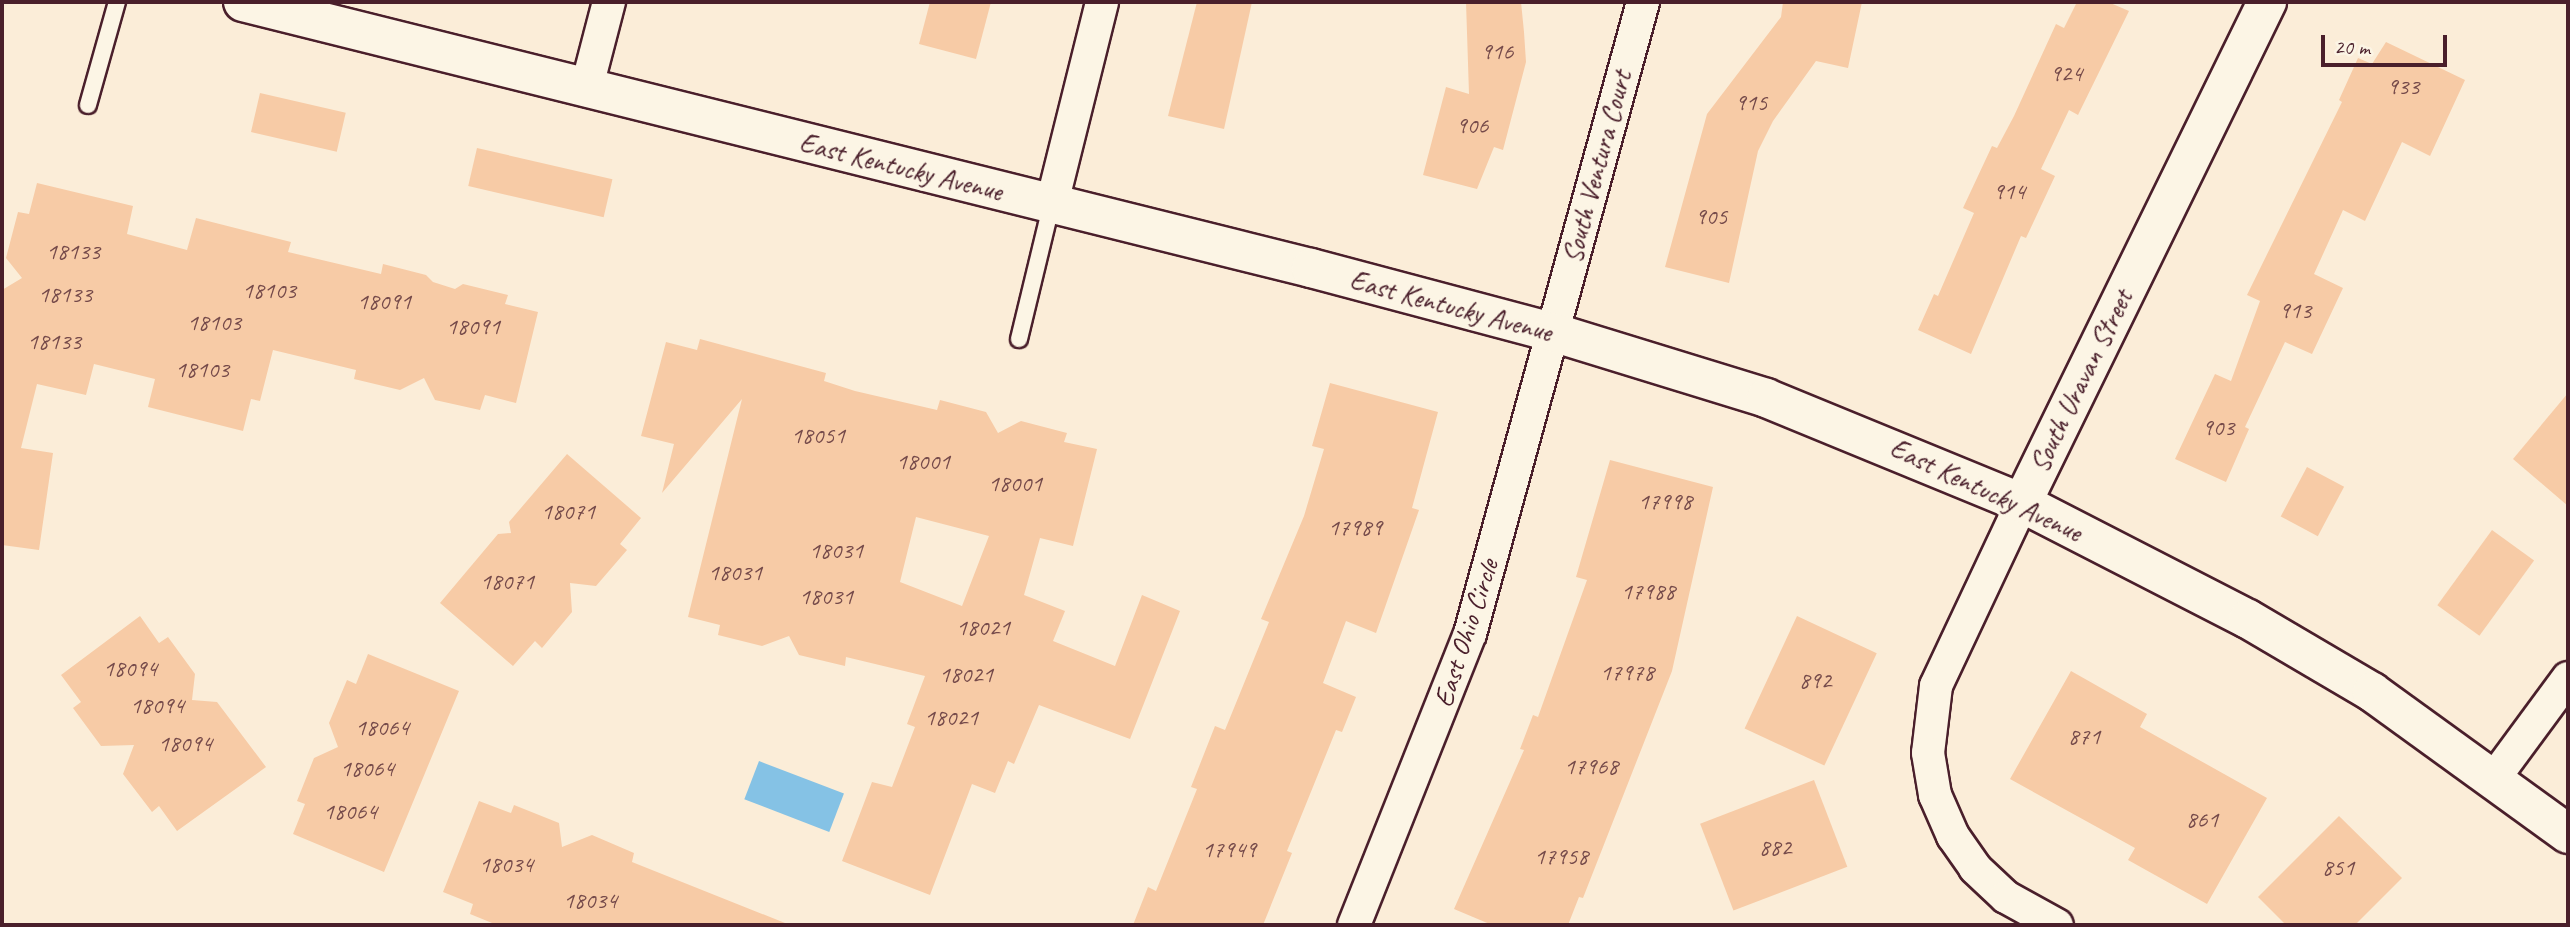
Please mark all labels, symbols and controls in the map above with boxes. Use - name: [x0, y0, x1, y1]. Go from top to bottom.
- scale bar: [2325, 21, 2451, 65]
- text: 20 m: [2334, 34, 2370, 60]
- house number: 916: [1481, 38, 1513, 66]
- house number: 924: [2050, 60, 2082, 88]
- street label: South Ventura Court: [1555, 67, 1639, 267]
- house number: 933: [2387, 73, 2419, 101]
- house number: 915: [1735, 89, 1767, 117]
- house number: 906: [1456, 112, 1488, 140]
- street label: East Kentucky Avenue: [796, 126, 1006, 208]
- house number: 914: [1993, 178, 2025, 206]
- house number: 905: [1695, 203, 1727, 231]
- house number: 18133: [46, 238, 100, 266]
- street label: East Kentucky Avenue: [1346, 263, 1556, 349]
- house number: 18103: [242, 277, 296, 305]
- house number: 18133: [38, 281, 92, 309]
- street label: South Uravan Street: [2022, 284, 2140, 478]
- house number: 18091: [357, 288, 411, 316]
- house number: 913: [2279, 297, 2311, 325]
- house number: 18103: [187, 309, 241, 337]
- house number: 18091: [446, 313, 500, 341]
- house number: 18133: [27, 328, 81, 356]
- house number: 18103: [175, 356, 229, 384]
- house number: 903: [2202, 414, 2234, 442]
- house number: 18051: [791, 422, 845, 450]
- street label: East Kentucky Avenue: [1885, 431, 2087, 549]
- house number: 18001: [896, 448, 950, 476]
- house number: 18001: [988, 470, 1042, 498]
- house number: 17998: [1638, 488, 1692, 516]
- house number: 18071: [541, 498, 595, 526]
- house number: 17989: [1328, 514, 1382, 542]
- house number: 18031: [809, 537, 863, 565]
- street label: East Ohio Circle: [1426, 555, 1506, 711]
- house number: 18031: [708, 559, 762, 587]
- house number: 18071: [480, 568, 534, 596]
- house number: 17988: [1621, 578, 1675, 606]
- house number: 18031: [799, 583, 853, 611]
- house number: 18021: [956, 614, 1010, 642]
- house number: 18094: [103, 655, 157, 683]
- house number: 17978: [1600, 659, 1654, 687]
- house number: 18021: [939, 661, 993, 689]
- house number: 892: [1799, 667, 1831, 695]
- house number: 18094: [130, 692, 184, 720]
- house number: 18021: [924, 704, 978, 732]
- house number: 18064: [355, 714, 409, 742]
- house number: 871: [2068, 723, 2100, 751]
- house number: 18094: [158, 730, 212, 758]
- house number: 17968: [1564, 753, 1618, 781]
- house number: 18064: [340, 755, 394, 783]
- house number: 18064: [323, 798, 377, 826]
- house number: 861: [2186, 806, 2218, 834]
- house number: 882: [1759, 834, 1791, 862]
- house number: 17949: [1202, 836, 1256, 864]
- house number: 17958: [1534, 843, 1588, 871]
- house number: 18034: [479, 851, 533, 879]
- house number: 851: [2322, 854, 2354, 882]
- house number: 18034: [563, 887, 617, 915]

